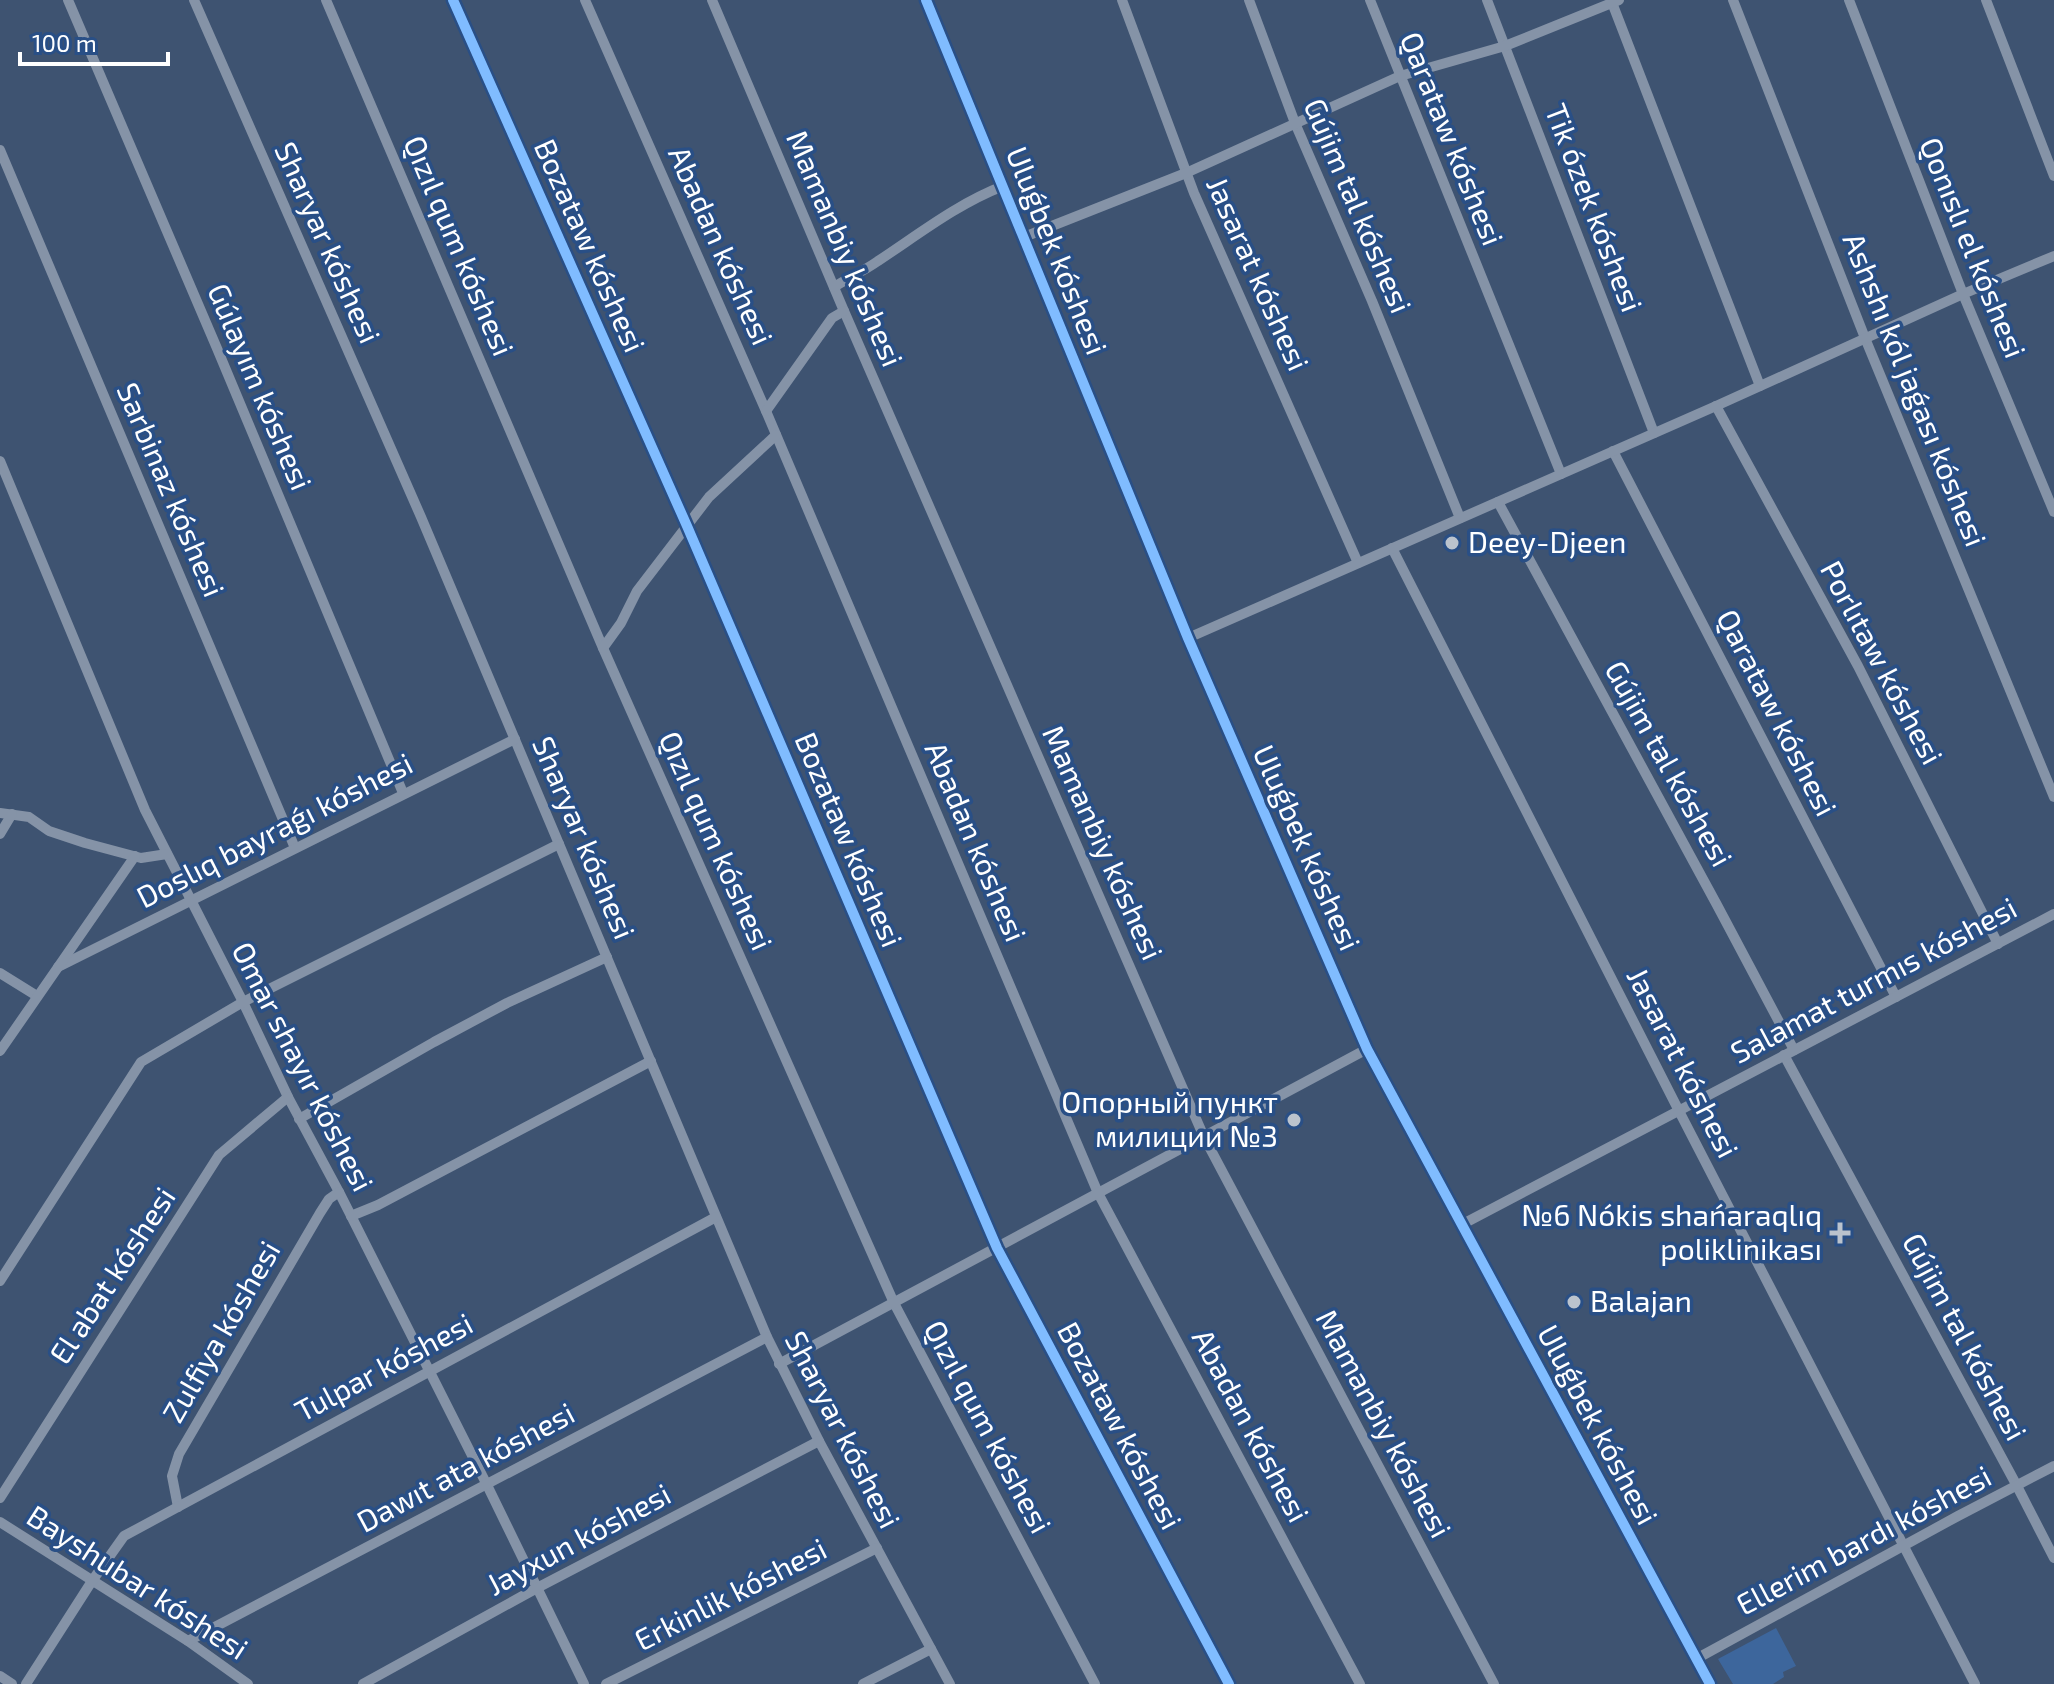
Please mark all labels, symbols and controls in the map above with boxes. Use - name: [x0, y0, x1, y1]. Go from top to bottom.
- scale bar: [20, 16, 168, 66]
- street label: Qarataw kóshesi: [1394, 26, 1512, 250]
- text: 100 m: [32, 28, 97, 57]
- street label: Gújim tal kóshesi: [1297, 93, 1420, 318]
- street label: Tik ózek kóshesi: [1539, 98, 1651, 316]
- street label: Mamanbiy kóshesi: [780, 125, 912, 372]
- street label: Qızıl qum kóshesi: [397, 130, 522, 361]
- street label: Qonıslı el kóshesi: [1913, 132, 2034, 363]
- street label: Bozataw kóshesi: [528, 133, 654, 357]
- street label: Sharyar kóshesi: [268, 136, 389, 348]
- street label: Abadan kóshesi: [662, 140, 782, 350]
- street label: Uluǵbek kóshesi: [1000, 141, 1116, 359]
- street label: Jasarat kóshesi: [1200, 171, 1318, 376]
- street label: Ashshı kól jaǵası kóshesi: [1836, 227, 1995, 551]
- street label: Gúlayım kóshesi: [201, 277, 321, 495]
- street label: Sarbinaz kóshesi: [111, 377, 233, 602]
- place label: Deey-Djeen: [1468, 523, 1626, 559]
- marker: Deey-Djeen: [1443, 534, 1461, 552]
- street label: Porlıtaw kóshesi: [1814, 554, 1951, 770]
- street label: Qarataw kóshesi: [1710, 603, 1845, 821]
- street label: Gújim tal kóshesi: [1598, 654, 1741, 872]
- street label: Mamanbiy kóshesi: [1036, 719, 1172, 965]
- street label: Qızıl qum kóshesi: [652, 725, 781, 955]
- street label: Bozataw kóshesi: [788, 727, 911, 952]
- street label: Sharyar kóshesi: [526, 731, 644, 944]
- street label: Abadan kóshesi: [919, 736, 1035, 946]
- street label: Uluǵbek kóshesi: [1246, 739, 1369, 955]
- street label: Doslıq bayraǵı kóshesi: [130, 744, 418, 914]
- street label: Salamat turmıs kóshesi: [1724, 889, 2022, 1070]
- street label: Omar shayır kóshesi: [225, 936, 382, 1197]
- street label: Jasarat kóshesi: [1620, 961, 1747, 1163]
- place label: Опорный пункт милиции №3: [1061, 1083, 1278, 1153]
- marker: Опорный пункт милиции №3: [1285, 1111, 1303, 1129]
- street label: El abat kóshesi: [41, 1180, 182, 1370]
- place label: №6 Nókis shańaraqlıq poliklinikası: [1521, 1196, 1822, 1266]
- marker: №6 Nókis shańaraqlıq poliklinikası: [1829, 1222, 1851, 1244]
- street label: Gújim tal kóshesi: [1896, 1226, 2036, 1446]
- street label: Zulfiya kóshesi: [154, 1234, 287, 1428]
- place label: Balajan: [1590, 1282, 1692, 1318]
- marker: Balajan: [1565, 1293, 1583, 1311]
- street label: Mamanbiy kóshesi: [1310, 1303, 1460, 1543]
- street label: Tulpar kóshesi: [288, 1304, 478, 1428]
- street label: Qızıl qum kóshesi: [918, 1314, 1060, 1539]
- street label: Bozataw kóshesi: [1051, 1315, 1191, 1535]
- street label: Uluǵbek kóshesi: [1531, 1318, 1667, 1530]
- street label: Abadan kóshesi: [1186, 1322, 1318, 1528]
- street label: Sharyar kóshesi: [779, 1325, 909, 1534]
- street label: Dawıt ata kóshesi: [350, 1394, 580, 1539]
- street label: Ellerim bardı kóshesi: [1730, 1457, 1997, 1622]
- street label: Jayxun kóshesi: [480, 1475, 676, 1602]
- street label: Bayshubar kóshesi: [21, 1497, 255, 1666]
- street label: Erkinlik kóshesi: [628, 1529, 832, 1657]

